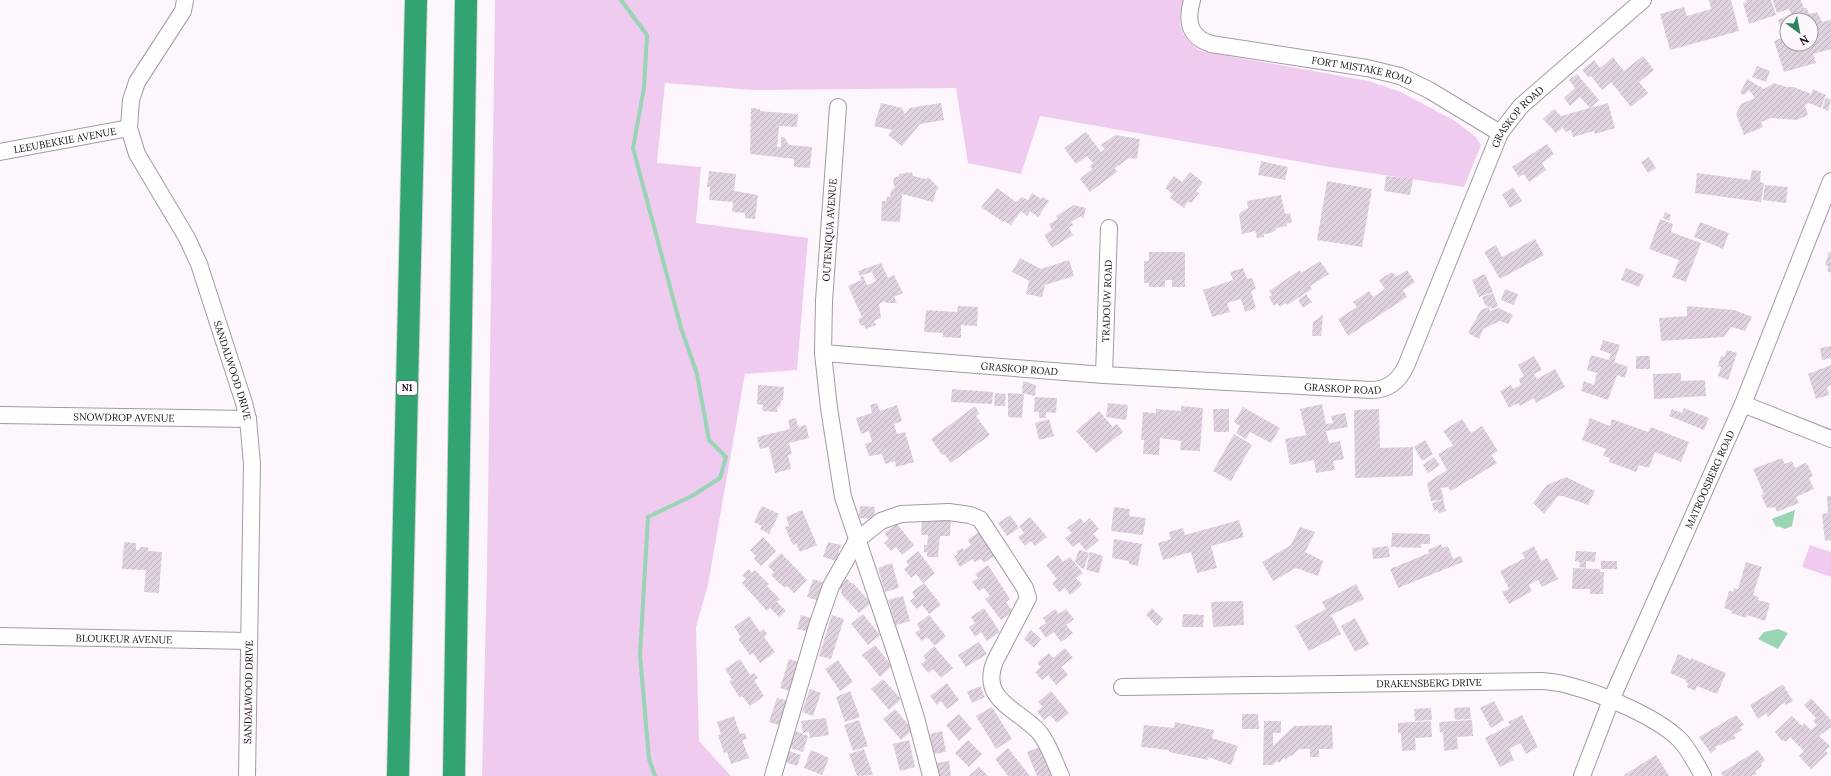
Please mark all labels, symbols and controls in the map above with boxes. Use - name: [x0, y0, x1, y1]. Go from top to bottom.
- north arrow: [1779, 12, 1819, 52]
- text: N: [1797, 32, 1812, 49]
- street label: FORT MISTAKE ROAD: [1311, 54, 1414, 88]
- street label: GRASKOP ROAD: [1489, 83, 1547, 150]
- street label: LEEUBEKKIE AVENUE: [13, 125, 117, 156]
- street label: OUTENIQUA AVENUE: [819, 178, 840, 282]
- street label: TRADOUW ROAD: [1099, 259, 1115, 343]
- street label: SANDALWOOD DRIVE: [211, 319, 254, 422]
- street label: GRASKOP ROAD: [980, 359, 1058, 378]
- street label: GRASKOP ROAD: [1304, 380, 1382, 397]
- road number: N1: [397, 381, 417, 395]
- street label: SNOWDROP AVENUE: [73, 410, 175, 425]
- street label: MATROOSBERG ROAD: [1682, 428, 1737, 531]
- street label: BLOUKEUR AVENUE: [75, 632, 172, 646]
- street label: SANDALWOOD DRIVE: [241, 640, 256, 744]
- street label: DRAKENSBERG DRIVE: [1376, 676, 1482, 690]

